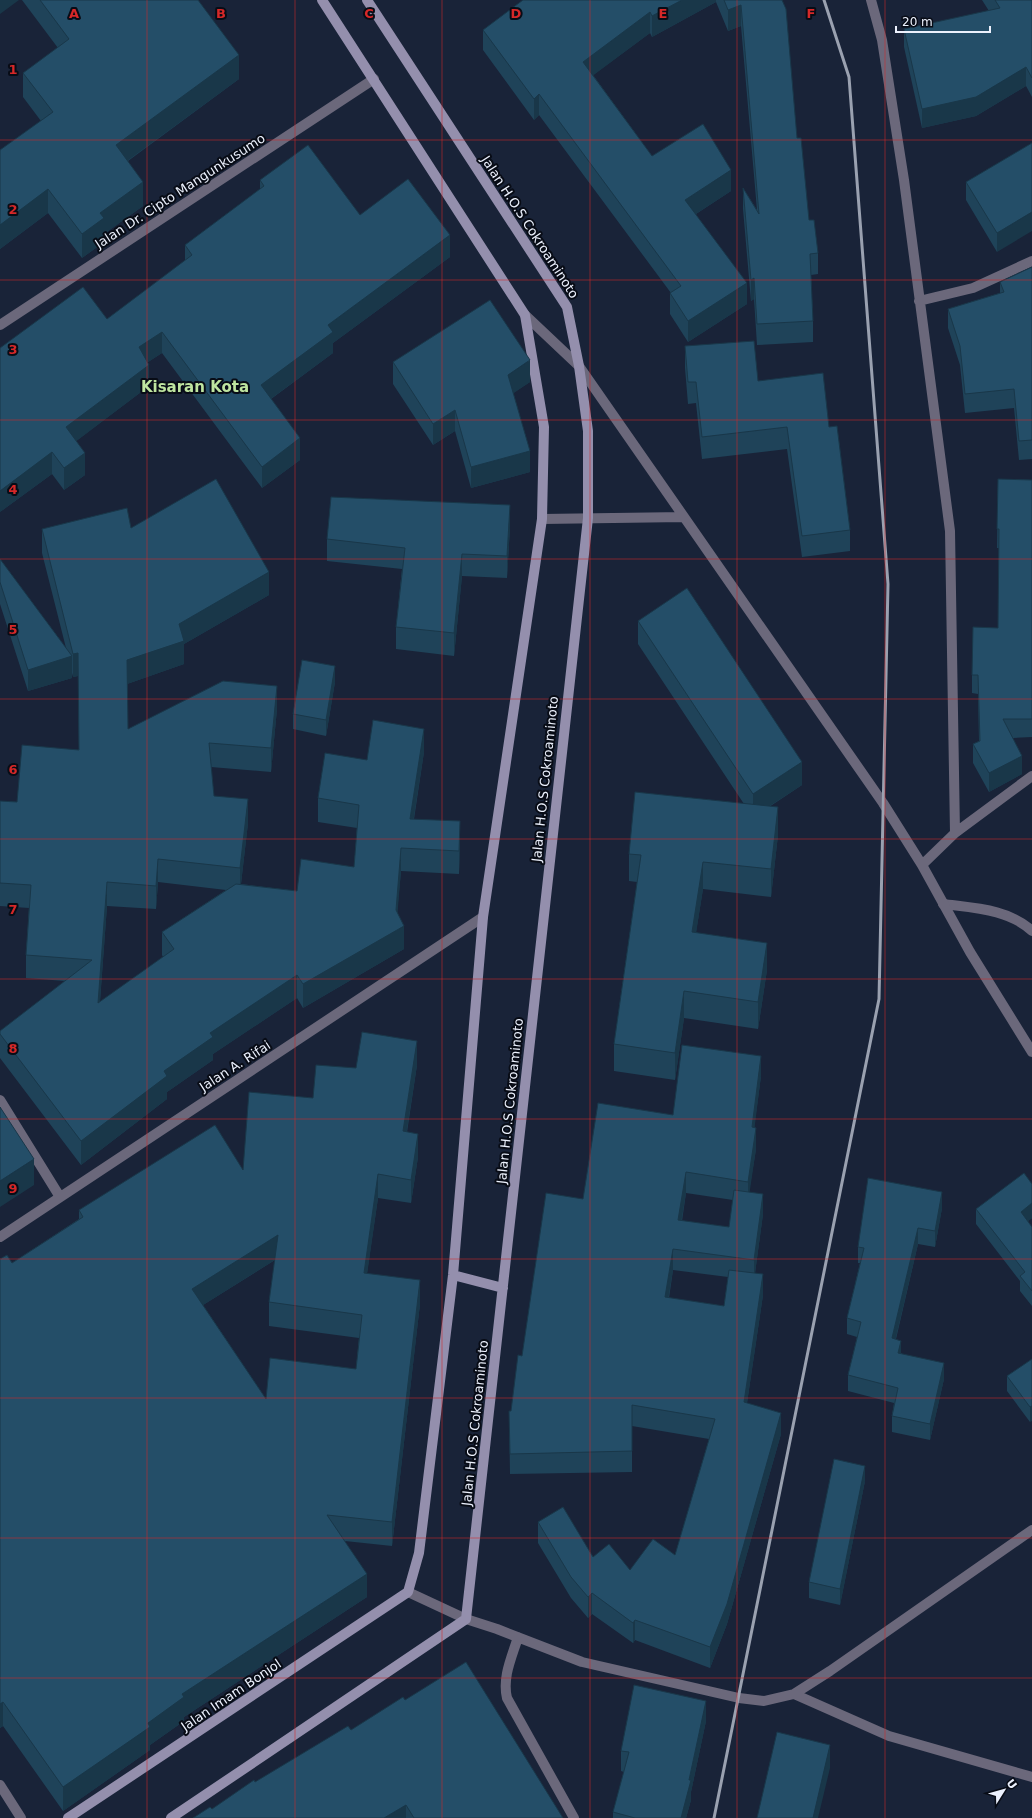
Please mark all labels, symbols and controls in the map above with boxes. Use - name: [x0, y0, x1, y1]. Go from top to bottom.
- text: A: [69, 6, 79, 21]
- text: B: [216, 6, 226, 21]
- text: C: [364, 6, 374, 21]
- text: D: [511, 6, 522, 21]
- text: E: [659, 6, 667, 21]
- text: F: [807, 6, 815, 21]
- scale bar: [896, 8, 990, 34]
- text: 20 m: [902, 15, 933, 29]
- text: 1: [8, 62, 18, 77]
- street label: Jalan Dr. Cipto Mangunkusumo: [91, 130, 268, 252]
- street label: Jalan H.O.S Cokroaminoto: [478, 152, 582, 301]
- text: 2: [8, 202, 18, 217]
- text: 3: [8, 342, 18, 357]
- district label: Kisaran Kota: [141, 378, 249, 396]
- text: 4: [8, 482, 18, 497]
- text: 5: [8, 622, 18, 637]
- street label: Jalan H.O.S Cokroaminoto: [529, 695, 561, 864]
- text: 6: [8, 762, 18, 777]
- text: 7: [8, 902, 18, 917]
- street label: Jalan H.O.S Cokroaminoto: [494, 1017, 526, 1186]
- street label: Jalan A. Rifai: [196, 1038, 273, 1095]
- text: 8: [8, 1041, 18, 1056]
- text: 9: [8, 1181, 18, 1196]
- street label: Jalan H.O.S Cokroaminoto: [459, 1339, 491, 1508]
- street label: Jalan Imam Bonjol: [177, 1656, 284, 1735]
- north arrow: [984, 1770, 1024, 1810]
- text: U: [1004, 1777, 1019, 1792]

